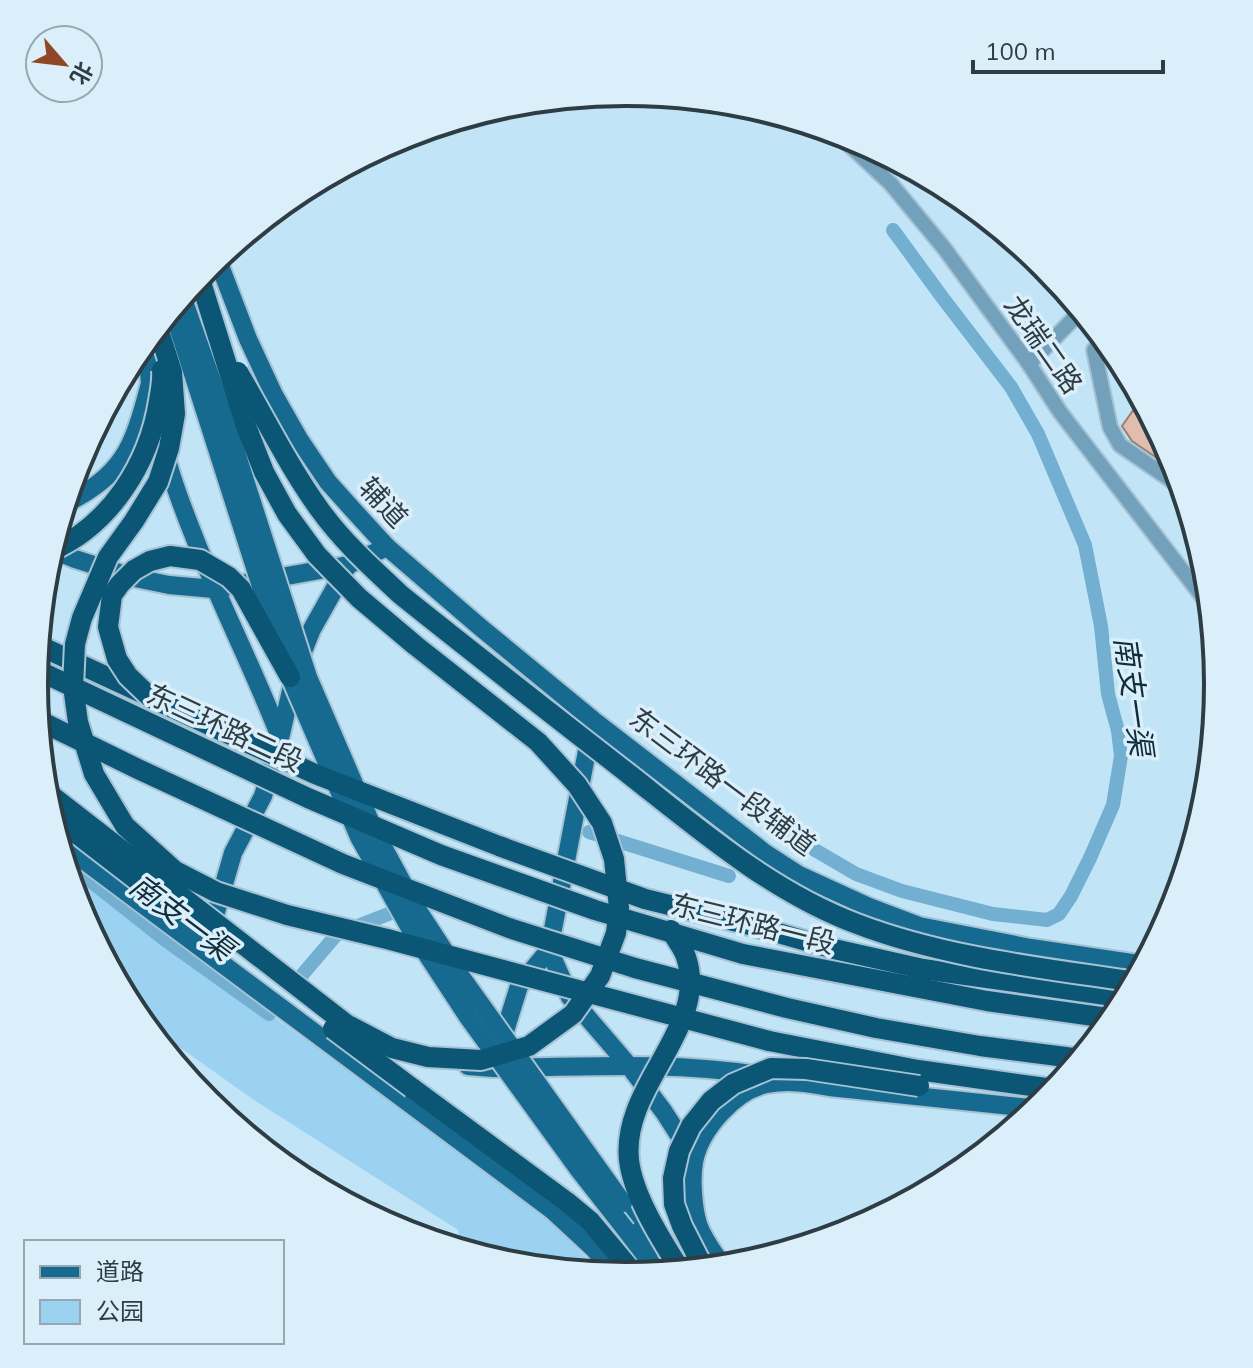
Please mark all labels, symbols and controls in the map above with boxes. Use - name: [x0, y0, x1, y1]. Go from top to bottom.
- north arrow: [24, 24, 104, 104]
- scale bar: [973, 24, 1163, 74]
- text: 100 m: [985, 36, 1056, 66]
- text: 北: [64, 57, 99, 90]
- street label: 龙瑞二路: [998, 288, 1090, 400]
- street label: 辅道: [352, 470, 416, 534]
- water label: 南支一渠: [1107, 634, 1162, 762]
- street label: 东三环路二段: [141, 676, 309, 778]
- street label: 东三环路一段辅道: [623, 700, 823, 862]
- water label: 南支一渠: [123, 866, 245, 971]
- street label: 东三环路一段: [667, 886, 839, 960]
- legend: [24, 1240, 284, 1344]
- text: 道路: [96, 1256, 144, 1286]
- text: 公园: [96, 1296, 144, 1326]

